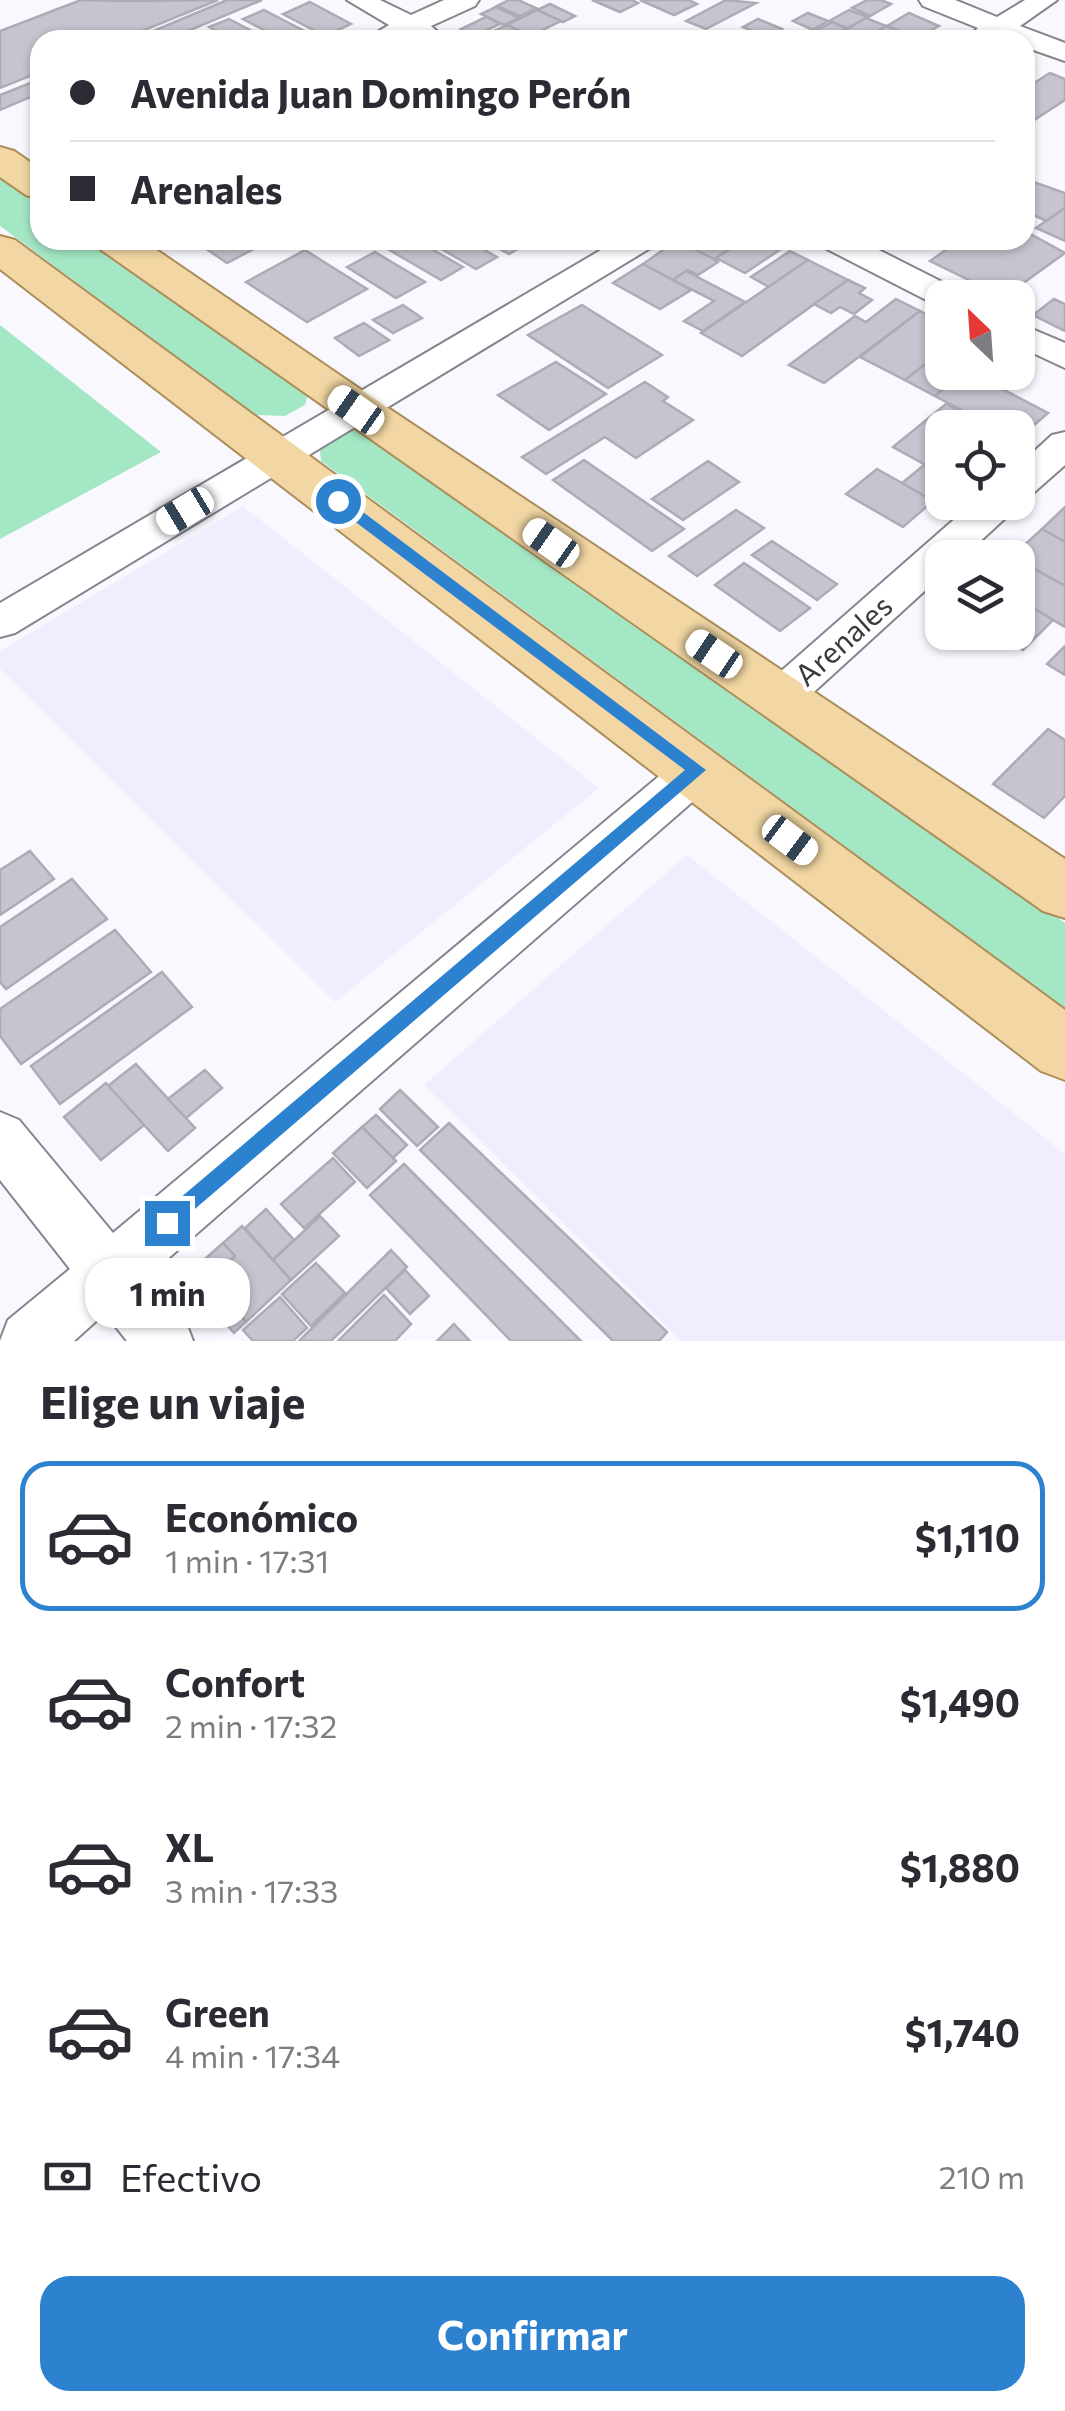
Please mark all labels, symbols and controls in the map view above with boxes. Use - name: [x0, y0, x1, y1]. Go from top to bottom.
- text: Avenida Juan Domingo Perón: [130, 69, 631, 116]
- text: Arenales: [130, 165, 283, 212]
- north arrow: [925, 280, 1035, 390]
- map controls: [925, 280, 1035, 650]
- car: [323, 381, 389, 439]
- button: locate: [925, 410, 1035, 520]
- route start: [316, 479, 361, 524]
- car: [152, 483, 218, 539]
- car: [518, 514, 584, 572]
- button: layers: [925, 540, 1035, 650]
- street label: Arenales: [786, 586, 899, 692]
- car: [681, 625, 747, 683]
- car: [757, 810, 823, 870]
- route end: [145, 1201, 190, 1246]
- callout: 1 min: [84, 1258, 250, 1328]
- text: 1 min: [130, 1273, 205, 1313]
- text: Elige un viaje: [40, 1373, 305, 1428]
- icon: car: [45, 1491, 135, 1581]
- text: Económico: [165, 1493, 358, 1540]
- text: $1,110: [915, 1513, 1020, 1560]
- text: 1 min · 17:31: [165, 1540, 329, 1580]
- icon: car: [45, 1656, 135, 1746]
- text: Confort: [165, 1658, 305, 1705]
- text: $1,490: [900, 1678, 1020, 1725]
- text: 2 min · 17:32: [165, 1705, 337, 1745]
- icon: car: [45, 1821, 135, 1911]
- text: XL: [165, 1823, 214, 1870]
- text: $1,880: [900, 1843, 1020, 1890]
- text: 3 min · 17:33: [165, 1870, 338, 1910]
- icon: car: [45, 1986, 135, 2076]
- text: Green: [165, 1988, 270, 2035]
- text: $1,740: [905, 2008, 1020, 2055]
- text: 4 min · 17:34: [165, 2035, 340, 2075]
- icon: cash: [40, 2149, 95, 2204]
- text: Efectivo: [120, 2153, 262, 2200]
- text: 210 m: [939, 2156, 1025, 2196]
- button: Confirmar: [40, 2276, 1025, 2391]

